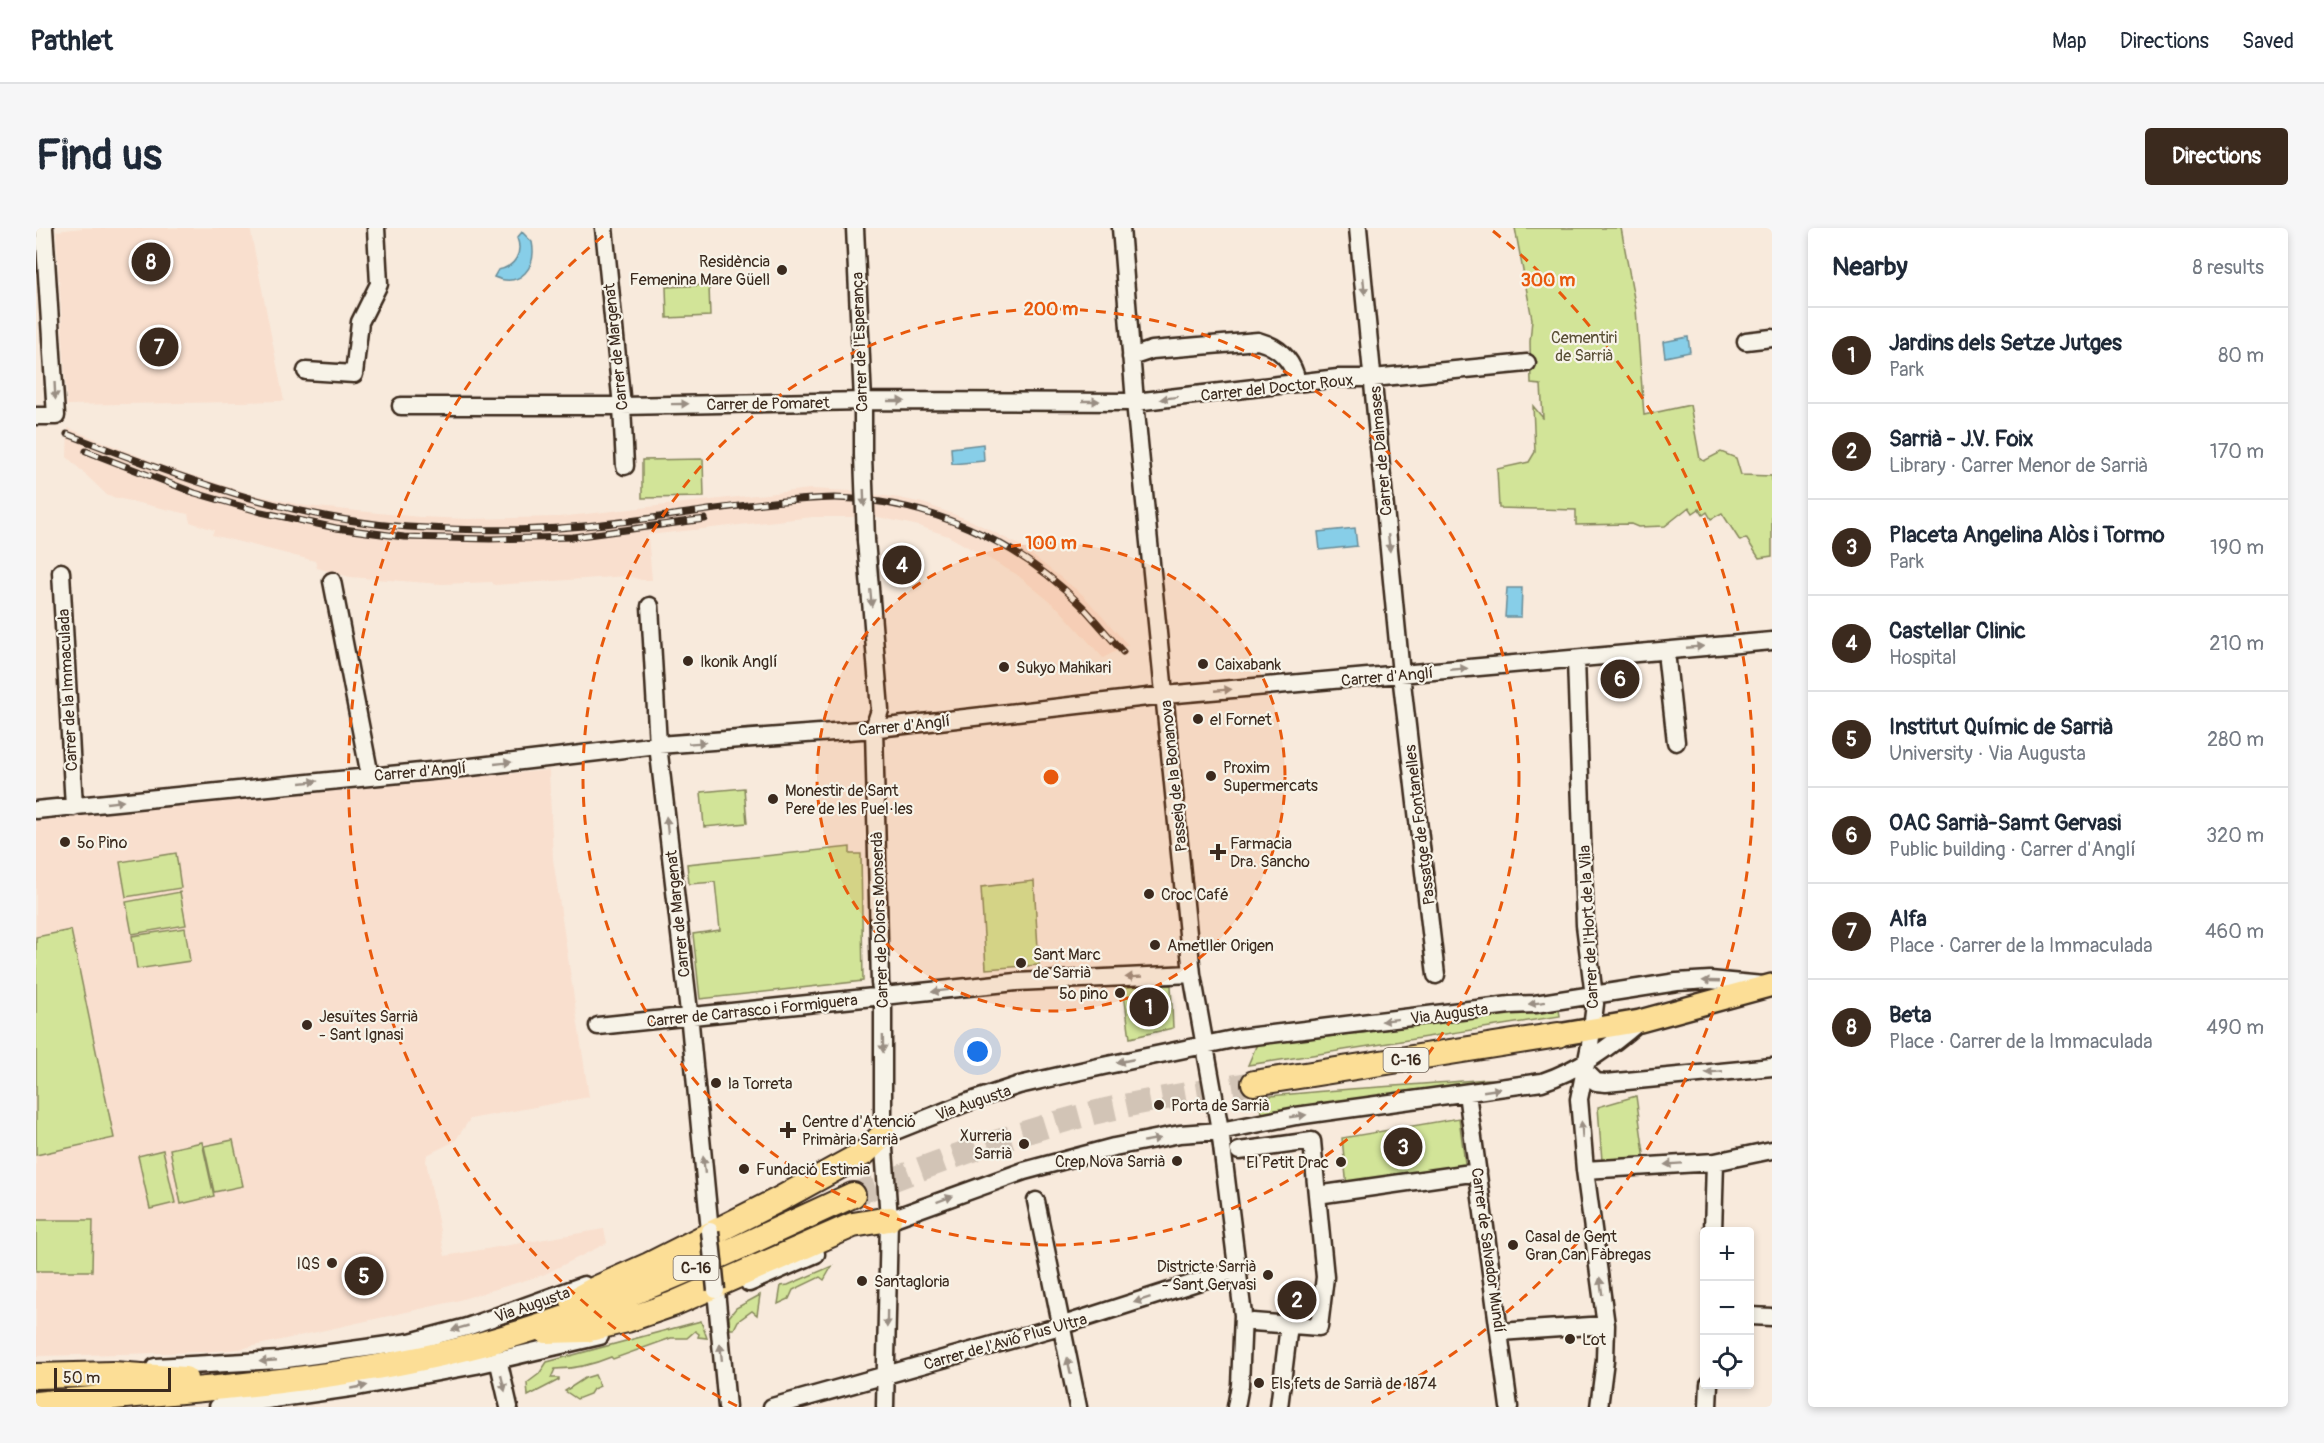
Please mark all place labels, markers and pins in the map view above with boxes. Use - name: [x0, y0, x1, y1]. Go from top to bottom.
- pin: 8: [132, 240, 170, 285]
- place label: Residència Femenina Mare Güell: [630, 252, 770, 290]
- marker: Residència Femenina Mare Güell: [775, 263, 789, 277]
- pin: 7: [140, 324, 178, 370]
- pin: 4: [882, 542, 922, 588]
- place label: Ikonik Anglí: [700, 652, 777, 672]
- marker: Ikonik Anglí: [681, 654, 695, 668]
- place label: Caixabank: [1215, 655, 1281, 675]
- pin: 6: [1600, 656, 1640, 702]
- marker: Caixabank: [1196, 657, 1210, 671]
- place label: Sukyo Mahikari: [1016, 658, 1111, 678]
- marker: Sukyo Mahikari: [997, 660, 1011, 674]
- place label: el Fornet: [1210, 710, 1272, 730]
- marker: el Fornet: [1191, 712, 1205, 726]
- place label: Proxim Supermercats: [1223, 758, 1318, 796]
- centre of rings: [1041, 767, 1061, 787]
- marker: Proxim Supermercats: [1204, 769, 1218, 783]
- place label: Monestir de Sant Pere de les Puel·les: [785, 781, 913, 819]
- marker: Monestir de Sant Pere de les Puel·les: [766, 792, 780, 806]
- place label: 5º Pino: [77, 833, 128, 853]
- place label: Farmacia Dra. Sancho: [1230, 834, 1310, 872]
- marker: 5º Pino: [58, 835, 72, 849]
- marker: Farmacia Dra. Sancho: [1211, 845, 1225, 859]
- place label: Croc Café: [1161, 885, 1229, 905]
- marker: Croc Café: [1142, 887, 1156, 901]
- place label: Ametller Origen: [1167, 936, 1274, 956]
- marker: Ametller Origen: [1148, 938, 1162, 952]
- place label: Sant Marc de Sarrià: [1033, 945, 1101, 983]
- marker: Sant Marc de Sarrià: [1014, 956, 1028, 970]
- place label: 5o pino: [1059, 984, 1108, 1004]
- pin: 1: [1130, 984, 1168, 1030]
- marker: 5o pino: [1113, 986, 1127, 1000]
- place label: Jesuïtes Sarrià - Sant Ignasi: [319, 1007, 418, 1045]
- marker: Jesuïtes Sarrià - Sant Ignasi: [300, 1018, 314, 1032]
- place label: la Torreta: [728, 1074, 792, 1094]
- marker: la Torreta: [709, 1076, 723, 1090]
- place label: Porta de Sarrià: [1171, 1096, 1269, 1116]
- marker: Porta de Sarrià: [1152, 1098, 1166, 1112]
- place label: Centre d'Atenció Primària Sarrià: [802, 1112, 916, 1150]
- marker: Centre d'Atenció Primària Sarrià: [779, 1121, 797, 1139]
- pin: 3: [1384, 1124, 1422, 1170]
- place label: Xurreria Sarrià: [960, 1126, 1012, 1164]
- marker: Xurreria Sarrià: [1017, 1137, 1031, 1151]
- place label: Crep Nova Sarrià: [1055, 1152, 1165, 1172]
- place label: El Petit Drac: [1246, 1153, 1329, 1173]
- marker: Crep Nova Sarrià: [1170, 1154, 1184, 1168]
- marker: El Petit Drac: [1334, 1155, 1348, 1169]
- place label: Fundació Estimia: [756, 1160, 870, 1180]
- marker: Fundació Estimia: [737, 1162, 751, 1176]
- place label: Casal de Gent Gran Can Fàbregas: [1525, 1227, 1651, 1265]
- marker: Casal de Gent Gran Can Fàbregas: [1506, 1238, 1520, 1252]
- place label: IQS: [296, 1254, 320, 1274]
- pin: 5: [344, 1254, 384, 1298]
- marker: IQS: [325, 1256, 339, 1270]
- place label: Districte Sarrià - Sant Gervasi: [1157, 1257, 1256, 1295]
- marker: Districte Sarrià - Sant Gervasi: [1261, 1268, 1275, 1282]
- place label: Santagloria: [874, 1272, 950, 1292]
- marker: Santagloria: [855, 1274, 869, 1288]
- pin: 2: [1278, 1278, 1316, 1322]
- place label: Lot: [1582, 1330, 1607, 1350]
- marker: Lot: [1563, 1332, 1577, 1346]
- place label: Els fets de Sarrià de 1874: [1271, 1374, 1437, 1394]
- marker: Els fets de Sarrià de 1874: [1252, 1376, 1266, 1390]

